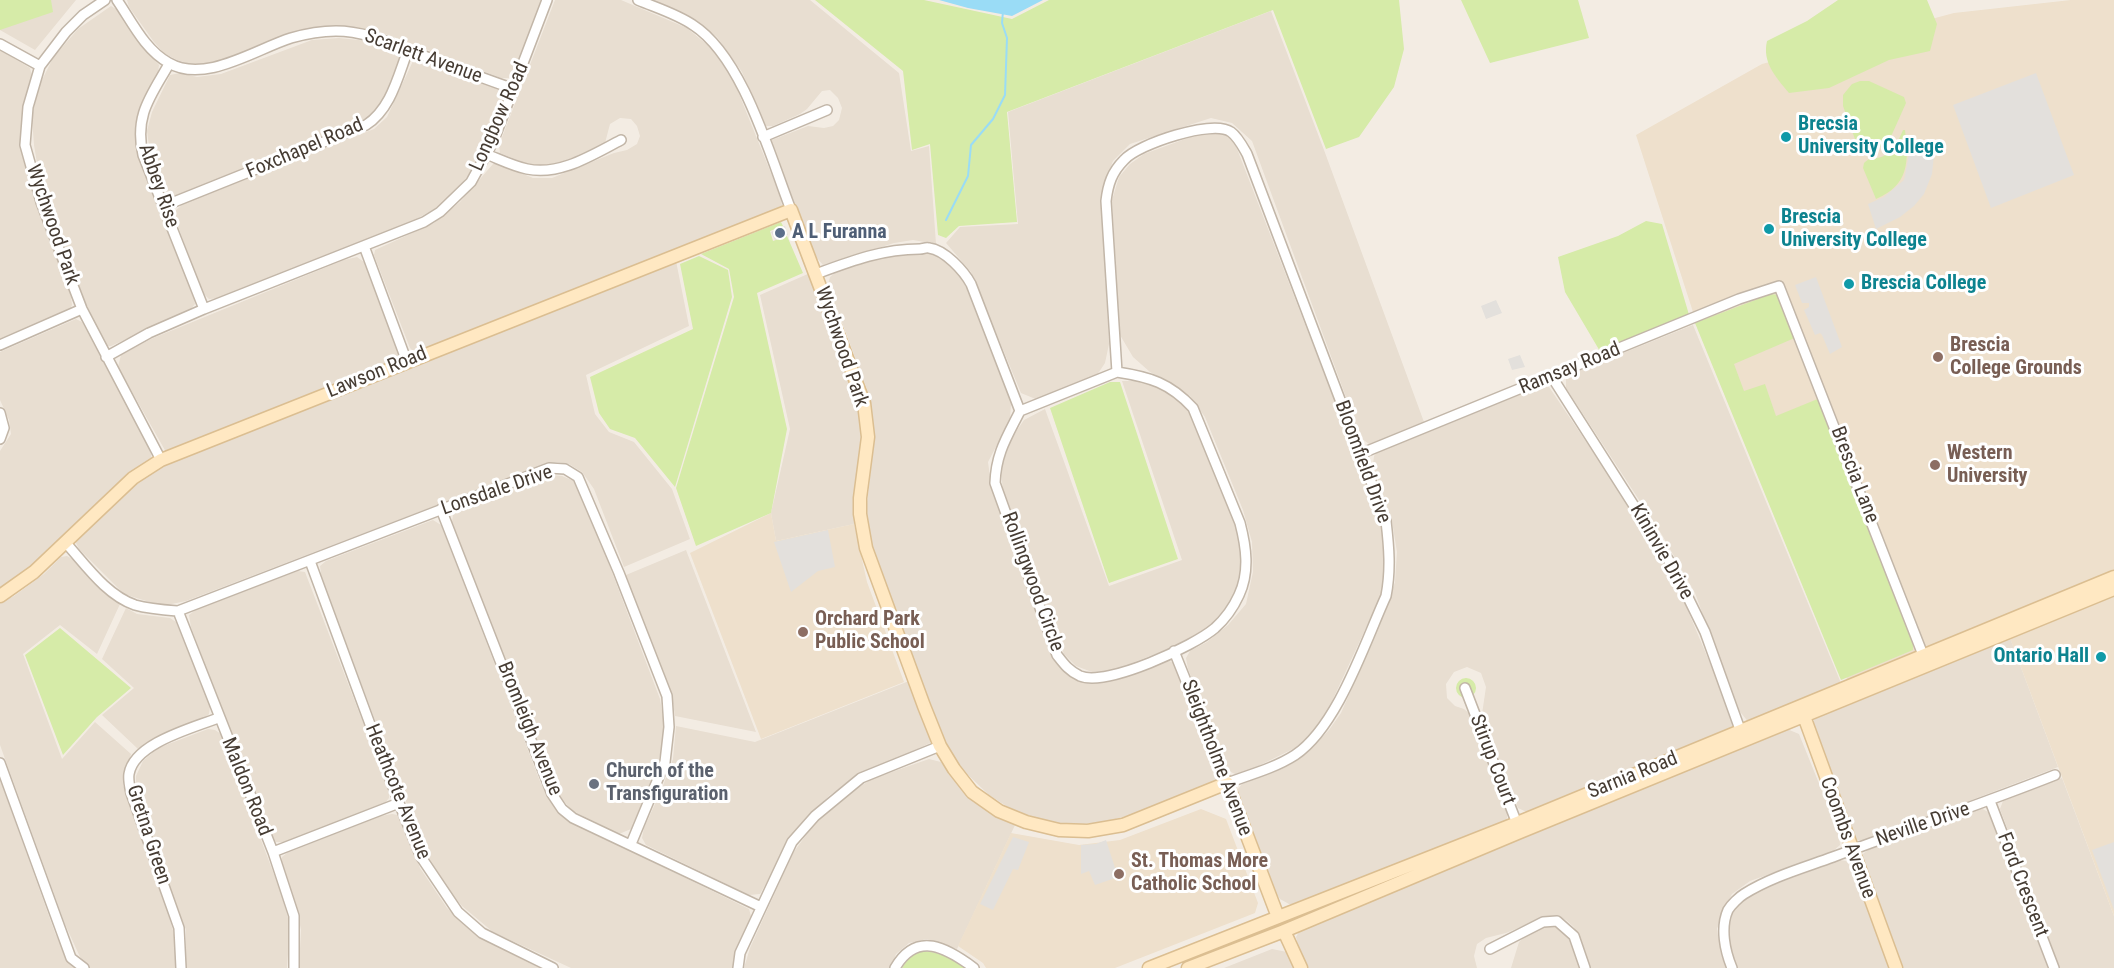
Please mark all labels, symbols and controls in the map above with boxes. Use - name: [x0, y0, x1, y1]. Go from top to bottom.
- street label: Scarlett Avenue: [361, 25, 485, 89]
- street label: Longbow Road: [465, 59, 535, 175]
- place label: Brecsia University College: [1798, 113, 1944, 160]
- street label: Foxchapel Road: [243, 114, 367, 184]
- marker: Brecsia University College: [1779, 130, 1793, 144]
- street label: Abbey Rise: [132, 141, 184, 231]
- street label: Wychwood Park: [20, 162, 84, 288]
- place label: Brescia University College: [1781, 206, 1927, 253]
- place label: A L Furanna: [792, 221, 887, 245]
- marker: Brescia University College: [1762, 222, 1776, 236]
- marker: A L Furanna: [773, 226, 787, 240]
- place label: Brescia College: [1861, 272, 1986, 296]
- marker: Brescia College: [1842, 277, 1856, 291]
- street label: Wychwood Park: [809, 284, 873, 410]
- place label: Brescia College Grounds: [1950, 334, 2082, 381]
- street label: Ramsay Road: [1516, 338, 1624, 400]
- street label: Lawson Road: [324, 342, 430, 404]
- marker: Brescia College Grounds: [1931, 350, 1945, 364]
- street label: Bloomfield Drive: [1329, 397, 1395, 527]
- street label: Brescia Lane: [1825, 423, 1883, 527]
- place label: Western University: [1947, 442, 2027, 489]
- marker: Western University: [1928, 458, 1942, 472]
- street label: Lonsdale Drive: [438, 461, 556, 521]
- street label: Kininvie Drive: [1624, 500, 1698, 604]
- street label: Rollingwood Circle: [996, 509, 1068, 655]
- place label: Orchard Park Public School: [815, 608, 925, 655]
- marker: Orchard Park Public School: [796, 625, 810, 639]
- place label: Ontario Hall: [1994, 645, 2089, 669]
- marker: Ontario Hall: [2094, 650, 2108, 664]
- street label: Bromleigh Avenue: [491, 659, 567, 799]
- street label: Sleightholme Avenue: [1175, 677, 1257, 839]
- street label: Stirup Court: [1464, 712, 1520, 808]
- street label: Heathcote Avenue: [359, 721, 435, 863]
- street label: Maldon Road: [215, 734, 277, 840]
- street label: Sarnia Road: [1585, 747, 1681, 805]
- place label: Church of the Transfiguration: [606, 760, 728, 807]
- street label: Coombs Avenue: [1814, 774, 1880, 902]
- marker: Church of the Transfiguration: [587, 777, 601, 791]
- street label: Gretna Green: [121, 782, 175, 888]
- street label: Neville Drive: [1873, 798, 1973, 852]
- street label: Ford Crescent: [1991, 829, 2053, 941]
- place label: St. Thomas More Catholic School: [1131, 850, 1268, 897]
- marker: St. Thomas More Catholic School: [1112, 867, 1126, 881]

